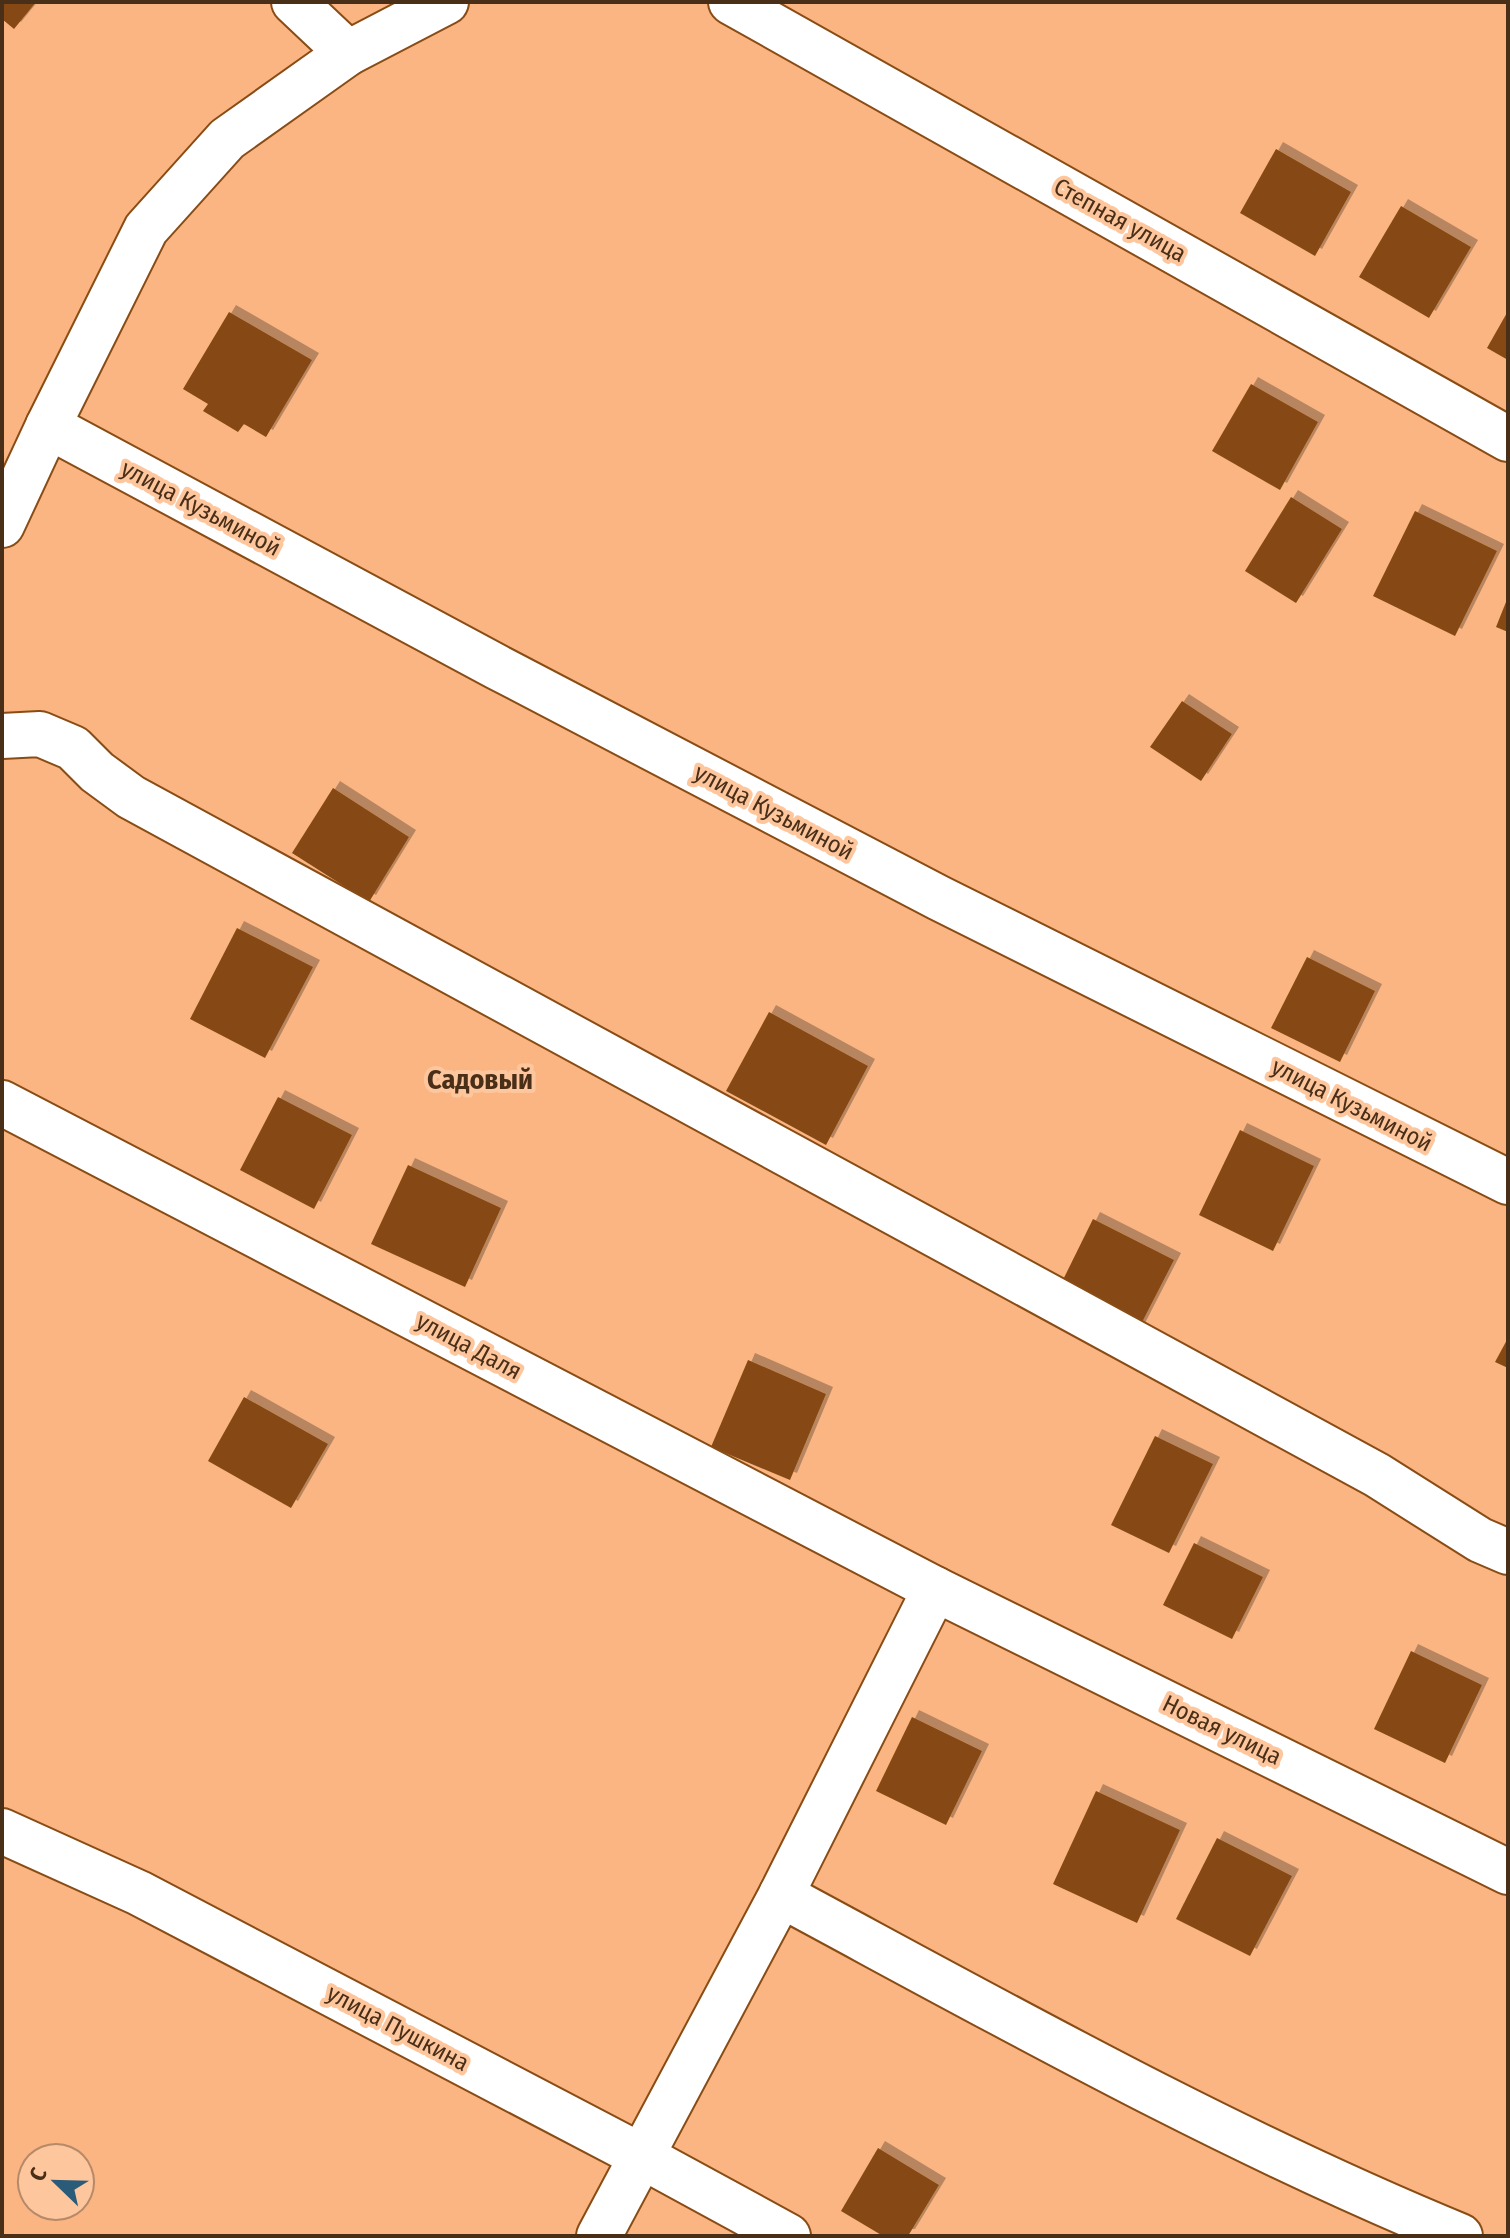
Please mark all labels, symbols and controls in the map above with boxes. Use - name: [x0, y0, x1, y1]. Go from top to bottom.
- street label: Степная улица: [1049, 172, 1191, 268]
- street label: улица Кузьминой: [117, 454, 285, 562]
- street label: улица Кузьминой: [690, 758, 858, 866]
- street label: улица Кузьминой: [1267, 1052, 1437, 1158]
- district label: Садовый: [427, 1063, 533, 1096]
- street label: улица Даля: [412, 1307, 526, 1385]
- street label: Новая улица: [1158, 1689, 1286, 1771]
- street label: улица Пушкина: [322, 1979, 474, 2077]
- north arrow: [16, 2142, 96, 2222]
- text: С: [23, 2163, 53, 2185]

